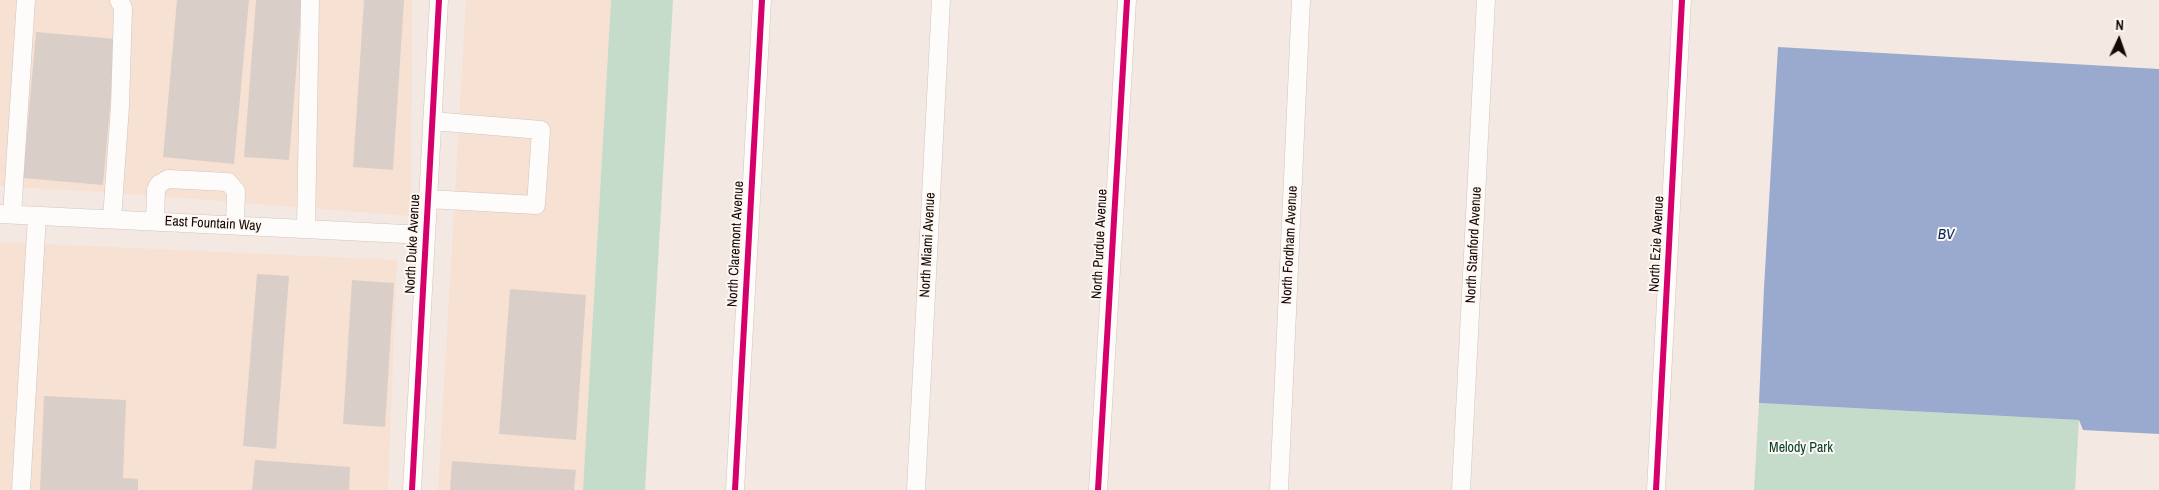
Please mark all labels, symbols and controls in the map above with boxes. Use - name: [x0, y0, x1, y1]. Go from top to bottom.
- north arrow: [2094, 15, 2144, 65]
- text: N: [2115, 16, 2124, 34]
- street label: North Claremont Avenue: [724, 181, 748, 307]
- street label: North Fordham Avenue: [1279, 185, 1301, 305]
- street label: North Stanford Avenue: [1463, 186, 1485, 304]
- street label: North Purdue Avenue: [1089, 189, 1111, 299]
- street label: North Miami Avenue: [917, 192, 939, 298]
- street label: North Duke Avenue: [402, 194, 424, 294]
- street label: North Ezie Avenue: [1646, 196, 1668, 292]
- street label: East Fountain Way: [164, 213, 262, 235]
- water label: BV: [1938, 226, 1954, 244]
- park label: Melody Park: [1769, 440, 1833, 456]

